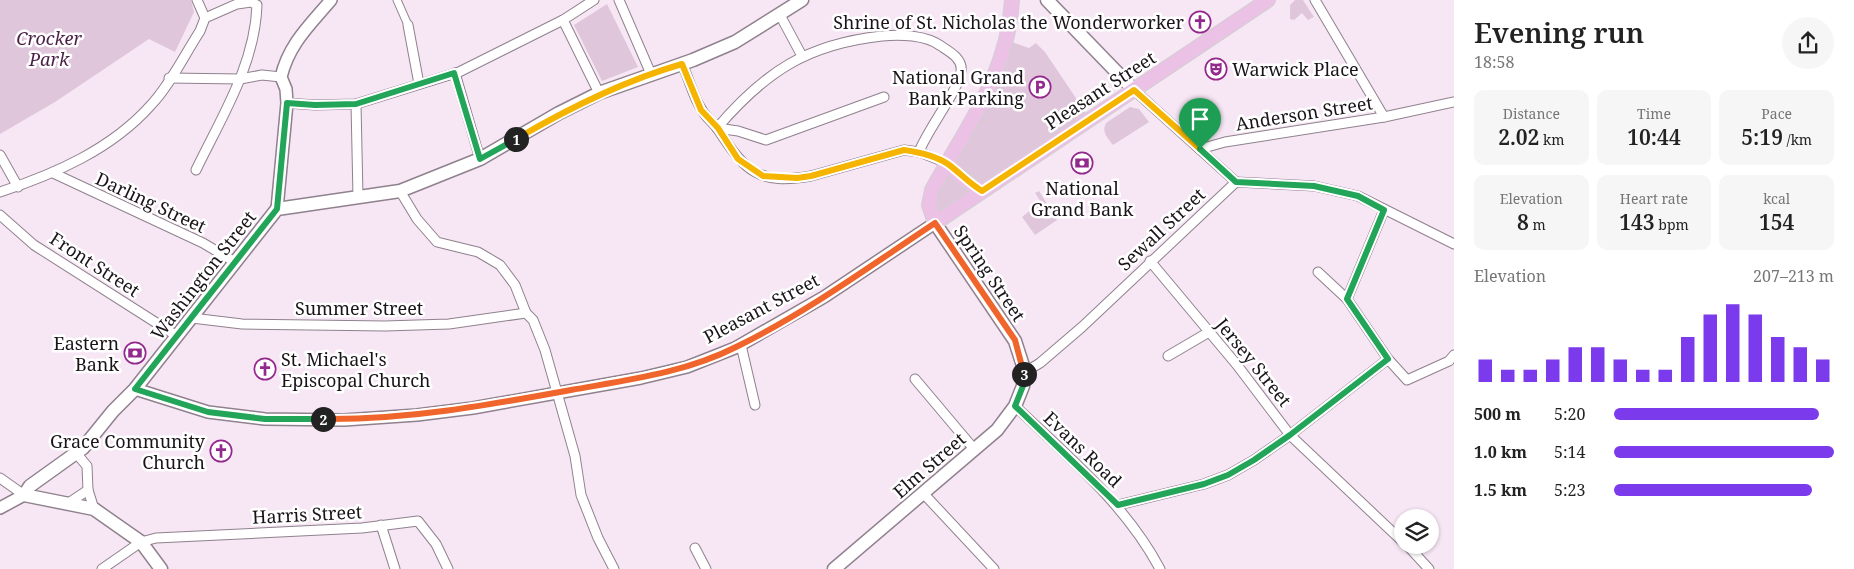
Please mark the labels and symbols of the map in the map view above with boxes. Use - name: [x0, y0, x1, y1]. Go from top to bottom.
- place label: Shrine of St. Nicholas the Wonderworker: [833, 10, 1185, 34]
- church icon: Shrine of St. Nicholas the Wonderworker: [1188, 10, 1212, 34]
- park label: Crocker Park: [16, 26, 82, 71]
- street label: Pleasant Street: [1040, 45, 1160, 135]
- theatre icon: Warwick Place: [1204, 57, 1228, 81]
- place label: Warwick Place: [1232, 57, 1359, 81]
- place label: National Grand Bank Parking: [892, 65, 1024, 110]
- parking icon: National Grand Bank Parking: [1028, 75, 1052, 99]
- street label: Anderson Street: [1234, 90, 1374, 136]
- pin: [1179, 98, 1221, 149]
- pin: 1: [504, 126, 528, 152]
- bank icon: National Grand Bank: [1070, 151, 1094, 175]
- street label: Darling Street: [92, 166, 210, 238]
- place label: National Grand Bank: [1031, 176, 1134, 221]
- street label: Sewall Street: [1112, 182, 1210, 276]
- street label: Washington Street: [145, 206, 261, 344]
- street label: Spring Street: [949, 220, 1031, 326]
- street label: Front Street: [46, 226, 144, 302]
- street label: Pleasant Street: [699, 268, 823, 348]
- street label: Summer Street: [295, 296, 423, 320]
- street label: Jersey Street: [1210, 312, 1297, 411]
- place label: Eastern Bank: [53, 331, 119, 376]
- bank icon: Eastern Bank: [123, 341, 147, 365]
- place label: St. Michael's Episcopal Church: [281, 347, 431, 392]
- church icon: St. Michael's Episcopal Church: [253, 357, 277, 381]
- pin: 3: [1012, 362, 1036, 386]
- pin: 2: [310, 406, 336, 432]
- street label: Evans Road: [1039, 406, 1127, 492]
- street label: Elm Street: [888, 427, 970, 503]
- place label: Grace Community Church: [50, 429, 206, 474]
- church icon: Grace Community Church: [209, 439, 233, 463]
- street label: Harris Street: [251, 499, 363, 529]

